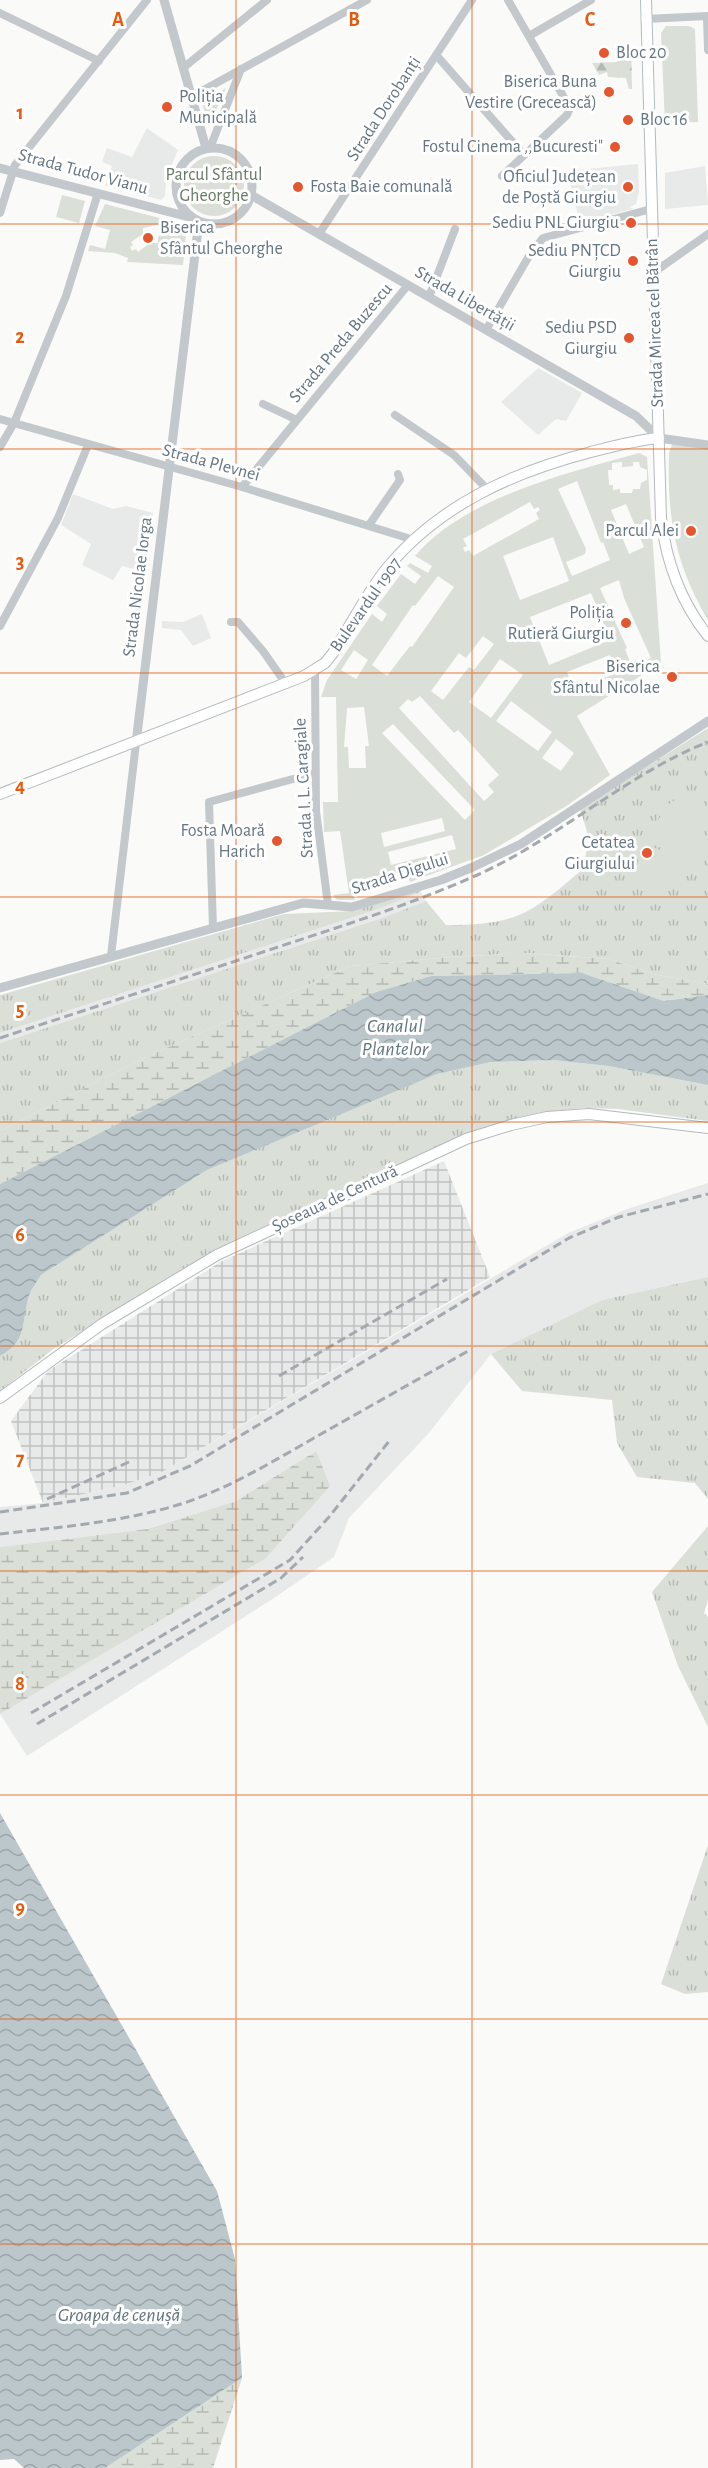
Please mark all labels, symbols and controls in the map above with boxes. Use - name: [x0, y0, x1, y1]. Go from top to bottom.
- text: A: [112, 10, 124, 30]
- text: B: [348, 10, 360, 30]
- text: C: [585, 10, 596, 30]
- place label: Bloc 20: [616, 44, 667, 62]
- marker: Bloc 20: [597, 46, 611, 60]
- street label: Strada Dorobanți: [344, 54, 425, 165]
- place label: Biserica Buna Vestire (Grecească): [465, 73, 597, 112]
- marker: Biserica Buna Vestire (Grecească): [602, 85, 616, 99]
- place label: Poliția Municipală: [179, 88, 257, 127]
- marker: Poliția Municipală: [160, 100, 174, 114]
- text: 1: [16, 103, 24, 123]
- place label: Bloc 16: [640, 111, 688, 129]
- marker: Bloc 16: [621, 113, 635, 127]
- place label: Fostul Cinema ,,Bucuresti": [422, 138, 603, 156]
- marker: Fostul Cinema ,,Bucuresti": [608, 140, 622, 154]
- street label: Strada Tudor Vianu: [16, 146, 150, 198]
- park label: Parcul Sfântul Gheorghe: [166, 166, 262, 205]
- place label: Oficiul Județean de Poștă Giurgiu: [502, 168, 616, 208]
- place label: Fosta Baie comunală: [310, 178, 453, 196]
- marker: Fosta Baie comunală: [291, 180, 305, 194]
- marker: Oficiul Județean de Poștă Giurgiu: [621, 180, 635, 194]
- place label: Sediu PNL Giurgiu: [492, 214, 619, 232]
- marker: Sediu PNL Giurgiu: [624, 216, 638, 230]
- place label: Biserica Sfântul Gheorghe: [160, 219, 283, 258]
- marker: Biserica Sfântul Gheorghe: [141, 231, 155, 245]
- street label: Strada Mircea cel Bătrân: [643, 238, 667, 408]
- place label: Sediu PNȚCD Giurgiu: [528, 242, 621, 281]
- marker: Sediu PNȚCD Giurgiu: [626, 254, 640, 268]
- street label: Strada Libertății: [411, 263, 518, 336]
- street label: Strada Preda Buzescu: [286, 280, 396, 406]
- place label: Sediu PSD Giurgiu: [545, 319, 617, 358]
- text: 2: [15, 327, 25, 347]
- marker: Sediu PSD Giurgiu: [622, 331, 636, 345]
- street label: Strada Plevnei: [160, 441, 262, 485]
- street label: Strada Nicolae Iorga: [120, 516, 156, 658]
- place label: Parcul Alei: [605, 522, 679, 540]
- marker: Parcul Alei: [684, 524, 698, 538]
- text: 3: [16, 552, 24, 572]
- street label: Bulevardul 1907: [327, 555, 405, 655]
- place label: Poliția Rutieră Giurgiu: [508, 604, 614, 643]
- marker: Poliția Rutieră Giurgiu: [619, 616, 633, 630]
- place label: Biserica Sfântul Nicolae: [553, 658, 660, 697]
- marker: Biserica Sfântul Nicolae: [665, 670, 679, 684]
- street label: Strada I. L. Caragiale: [291, 717, 317, 859]
- text: 4: [15, 776, 25, 796]
- place label: Fosta Moară Harich: [181, 822, 265, 861]
- marker: Fosta Moară Harich: [270, 834, 284, 848]
- place label: Cetatea Giurgiului: [565, 834, 635, 873]
- marker: Cetatea Giurgiului: [640, 846, 654, 860]
- street label: Strada Digului: [349, 850, 451, 898]
- text: 5: [16, 1000, 24, 1020]
- water label: Canalul Plantelor: [362, 1016, 429, 1059]
- street label: Șoseaua de Centură: [269, 1162, 401, 1237]
- text: 6: [15, 1225, 25, 1245]
- text: 7: [16, 1449, 25, 1469]
- text: 8: [15, 1674, 25, 1694]
- text: 9: [15, 1898, 25, 1918]
- water label: Groapa de cenușă: [58, 2305, 180, 2326]

